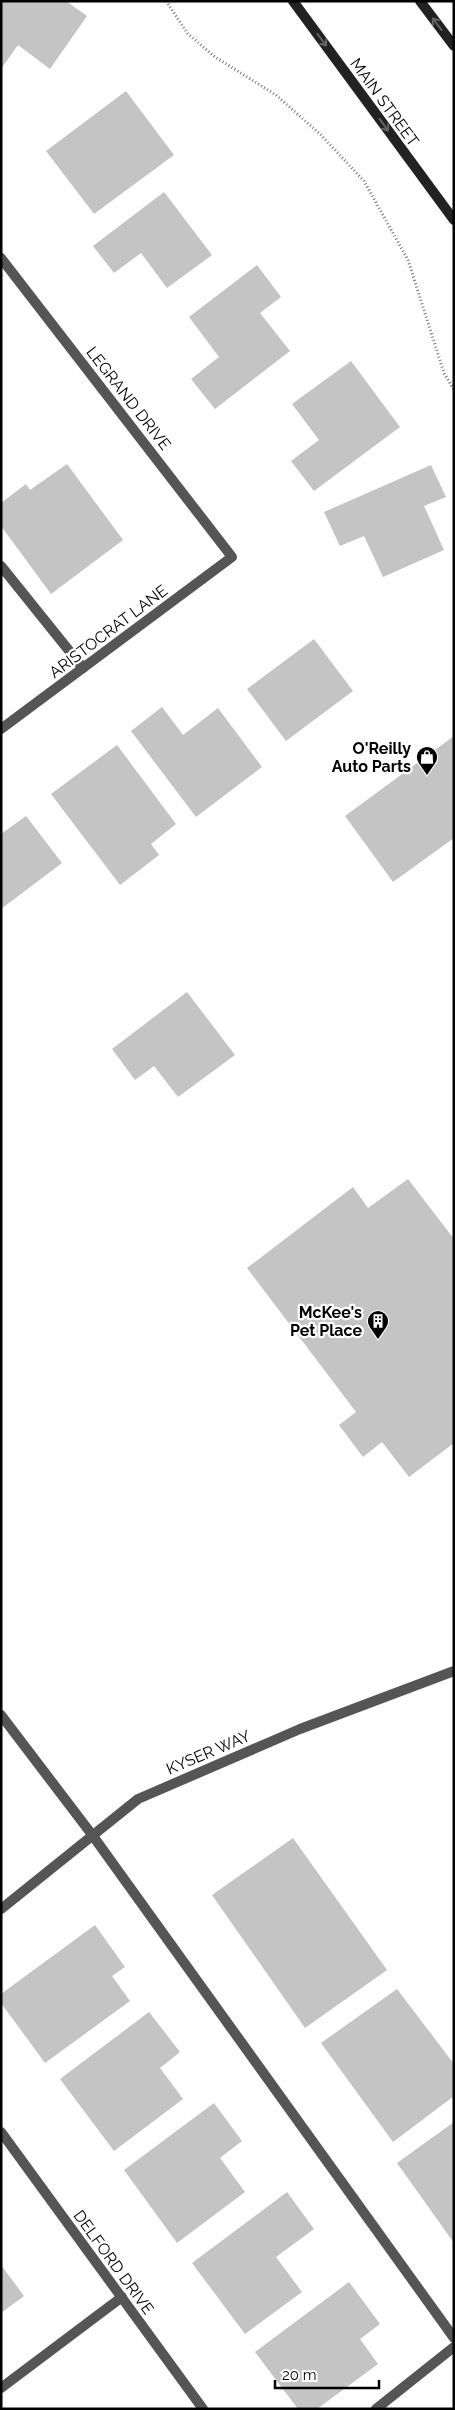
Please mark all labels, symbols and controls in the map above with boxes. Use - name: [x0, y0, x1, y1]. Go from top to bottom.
- one-way arrow: [432, 17, 442, 31]
- one-way arrow: [316, 33, 327, 46]
- street label: MAIN STREET: [346, 54, 423, 150]
- one-way arrow: [379, 118, 389, 132]
- street label: LEGRAND DRIVE: [82, 343, 175, 454]
- street label: ARISTOCRAT LANE: [45, 581, 171, 682]
- place label: O'Reilly Auto Parts: [332, 739, 411, 776]
- shop icon: O'Reilly Auto Parts: [415, 745, 439, 776]
- place label: McKee's Pet Place: [290, 1303, 362, 1340]
- building icon: McKee's Pet Place: [366, 1309, 390, 1340]
- street label: KYSER WAY: [163, 1726, 254, 1779]
- street label: DELFORD DRIVE: [69, 2206, 158, 2318]
- scale bar: [275, 2358, 379, 2390]
- text: 20 m: [282, 2366, 317, 2384]

